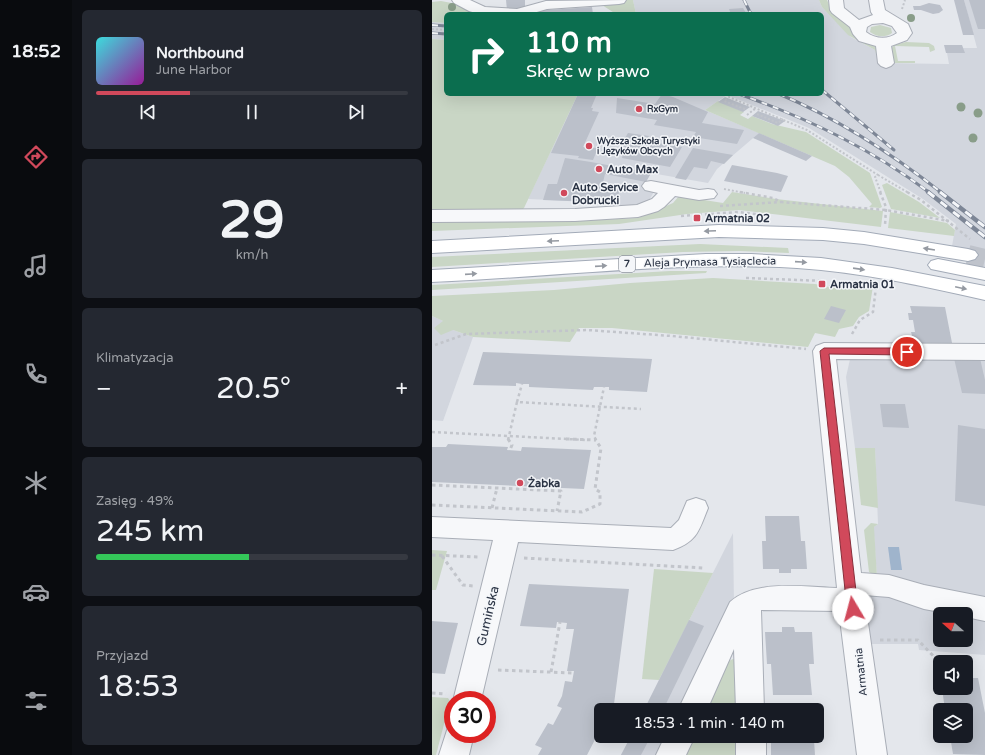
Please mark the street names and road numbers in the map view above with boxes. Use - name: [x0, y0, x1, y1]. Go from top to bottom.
- street label: Aleja Prymasa Tysiąclecia: [644, 254, 776, 270]
- road number: 7: [619, 256, 635, 272]
- street label: Gumińska: [473, 584, 503, 648]
- street label: Armatnia: [852, 647, 870, 697]

